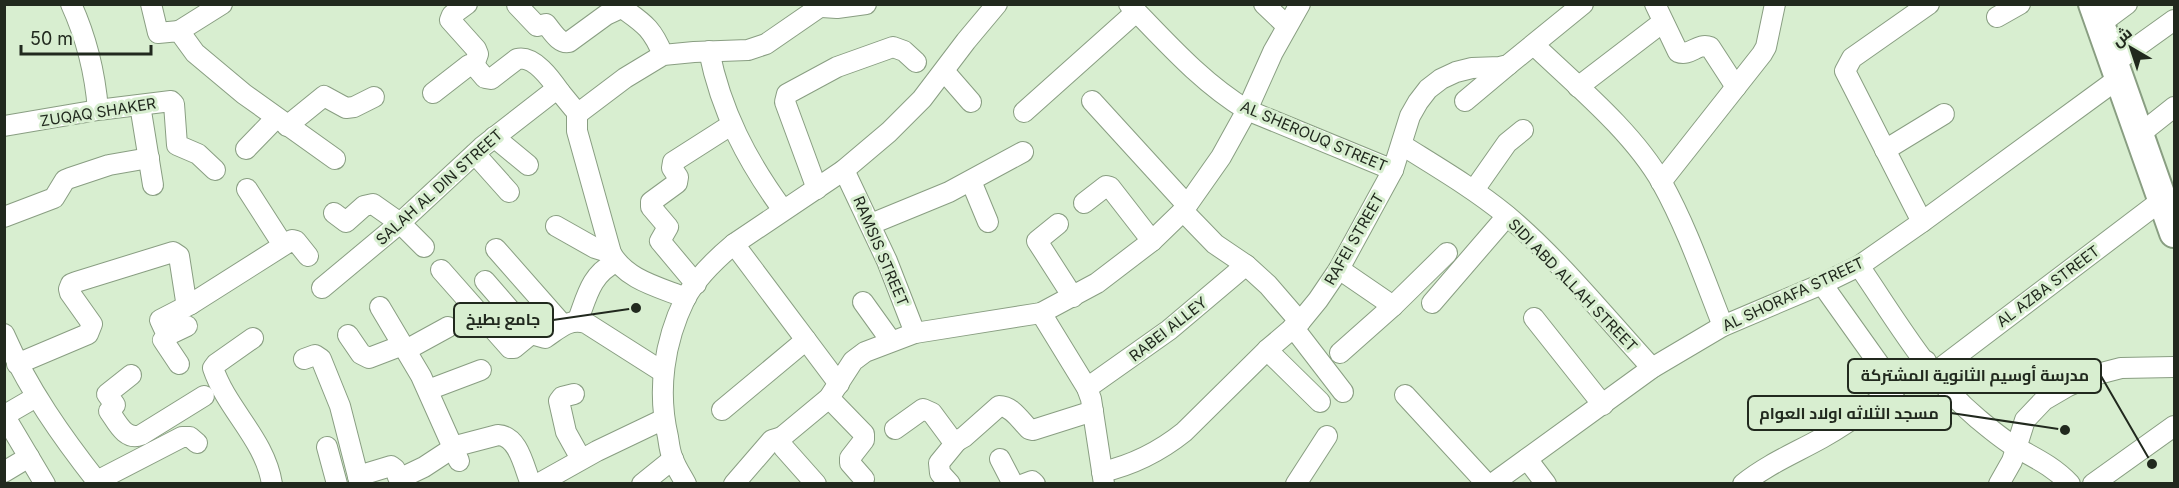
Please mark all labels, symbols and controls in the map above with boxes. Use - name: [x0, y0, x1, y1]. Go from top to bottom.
- scale bar: [21, 18, 152, 56]
- north arrow: [2101, 18, 2161, 78]
- text: ش: [2107, 22, 2136, 51]
- text: 50 m: [30, 28, 73, 49]
- street label: ZUQAQ SHAKER: [39, 93, 158, 131]
- street label: AL SHEROUQ STREET: [1238, 96, 1390, 176]
- street label: SALAH AL DIN STREET: [372, 125, 506, 249]
- street label: RAFEI STREET: [1320, 190, 1388, 288]
- street label: RAMSIS STREET: [849, 193, 913, 309]
- street label: SIDI ABD ALLAH STREET: [1504, 215, 1642, 355]
- street label: AL AZBA STREET: [1993, 241, 2103, 331]
- street label: AL SHORAFA STREET: [1719, 253, 1867, 335]
- street label: RABEI ALLEY: [1125, 293, 1211, 365]
- callout: جامع بطيخ: [454, 303, 553, 337]
- text: جامع بطيخ: [466, 309, 540, 330]
- callout: مدرسة أوسيم الثانوية المشتركة: [1848, 359, 2101, 393]
- text: مدرسة أوسيم الثانوية المشتركة: [1861, 365, 2089, 387]
- callout: مسجد الثلاثه اولاد العوام: [1748, 396, 1951, 430]
- text: مسجد الثلاثه اولاد العوام: [1759, 403, 1939, 425]

